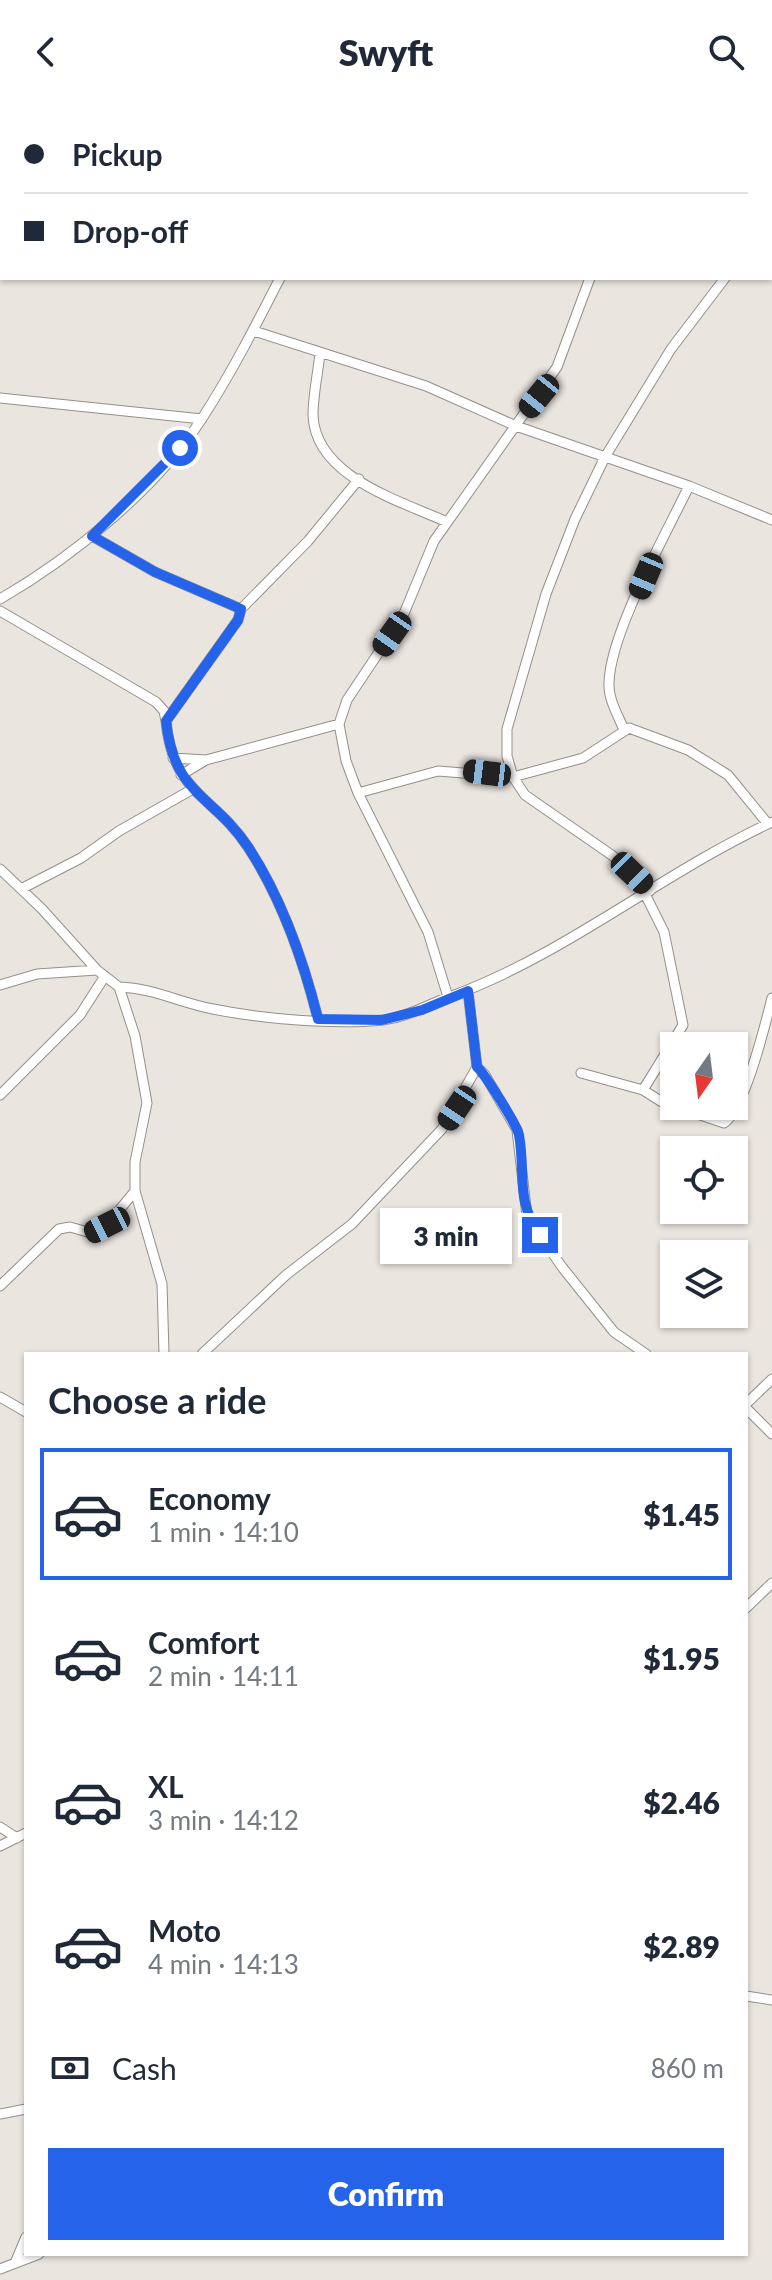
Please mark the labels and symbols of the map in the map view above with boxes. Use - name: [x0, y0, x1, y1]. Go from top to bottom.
- car: [515, 370, 563, 422]
- route start: [162, 430, 198, 466]
- car: [626, 549, 666, 603]
- car: [368, 607, 416, 661]
- car: [462, 758, 512, 788]
- car: [606, 848, 658, 898]
- north arrow: [660, 1032, 748, 1120]
- car: [434, 1081, 480, 1135]
- car: [80, 1203, 134, 1247]
- callout: 3 min: [380, 1207, 512, 1263]
- route end: [522, 1217, 558, 1253]

